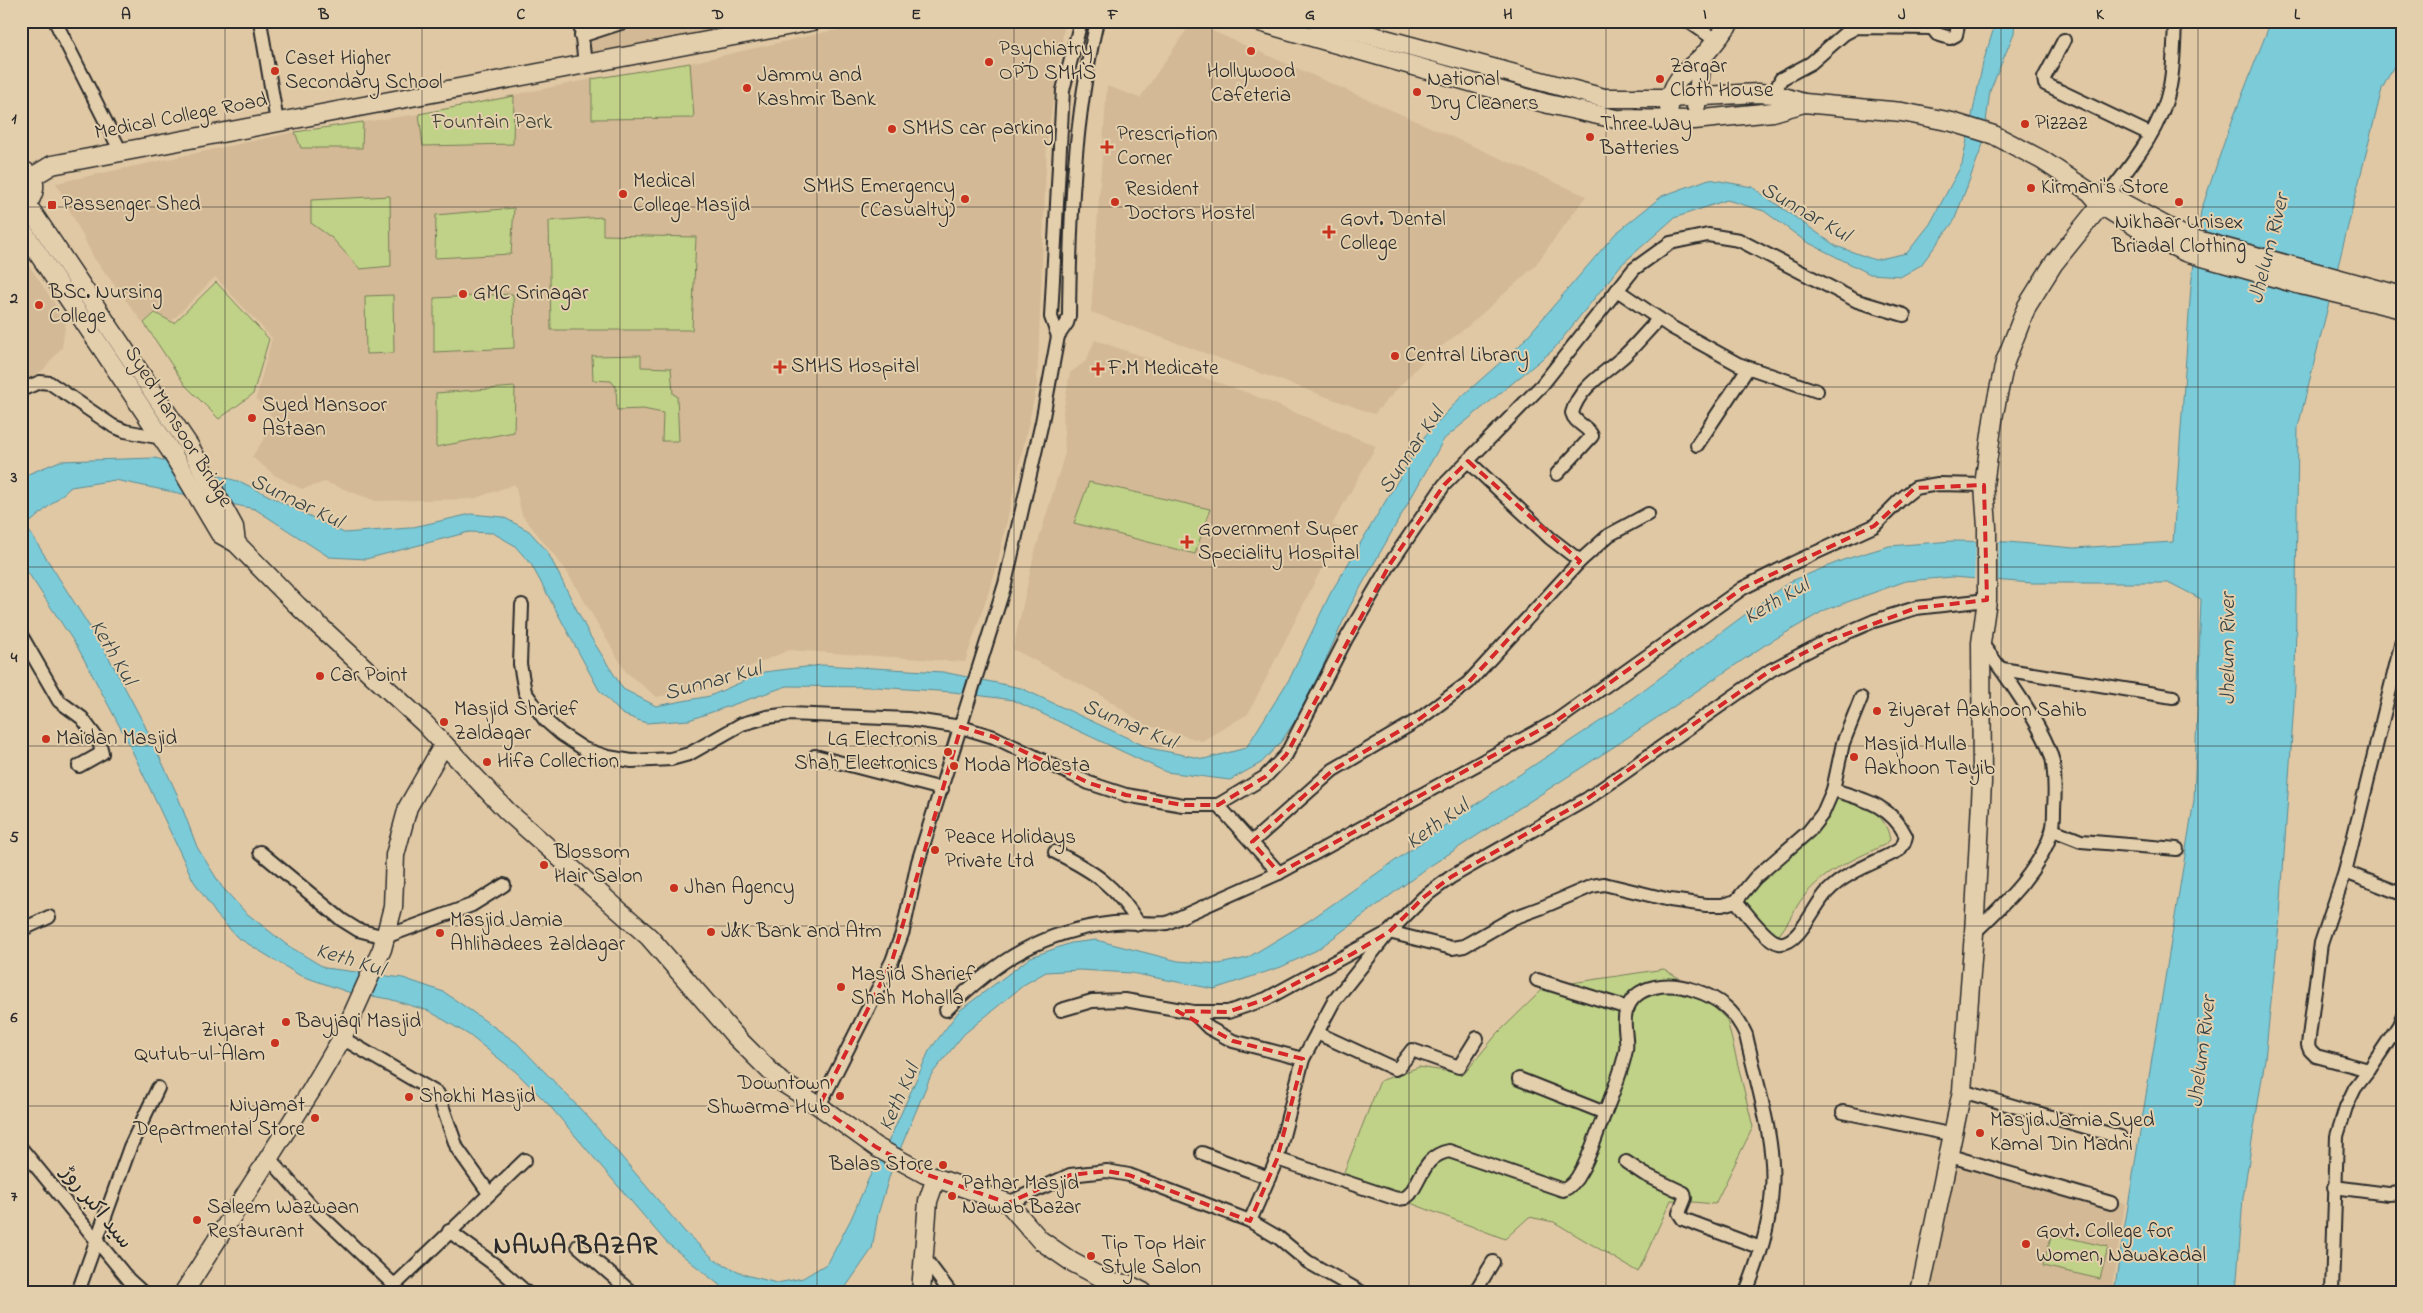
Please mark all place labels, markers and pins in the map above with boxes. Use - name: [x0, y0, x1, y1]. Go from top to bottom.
- place label: Psychiatry OPD SMHS: [999, 35, 1096, 89]
- place label: Caset Higher Secondary School: [285, 44, 443, 100]
- marker: Hollywood Cafeteria: [1245, 45, 1257, 57]
- place label: Zargar Cloth House: [1670, 52, 1774, 106]
- marker: Psychiatry OPD SMHS: [983, 56, 995, 68]
- place label: Hollywood Cafeteria: [1207, 57, 1295, 111]
- place label: Jammu and Kashmir Bank: [757, 61, 877, 115]
- marker: Caset Higher Secondary School: [269, 65, 281, 77]
- place label: National Dry Cleaners: [1426, 65, 1539, 121]
- marker: Zargar Cloth House: [1654, 73, 1666, 85]
- marker: Jammu and Kashmir Bank: [741, 82, 753, 94]
- marker: National Dry Cleaners: [1411, 86, 1423, 98]
- place label: Pizzaz: [2035, 109, 2088, 139]
- place label: Three Way Batteries: [1599, 110, 1692, 164]
- place label: SMHS car parking: [902, 114, 1054, 146]
- marker: Pizzaz: [2019, 118, 2031, 130]
- place label: Prescription Corner: [1117, 120, 1218, 174]
- marker: SMHS car parking: [886, 123, 898, 135]
- marker: Three Way Batteries: [1584, 131, 1596, 143]
- marker: Prescription Corner: [1101, 141, 1113, 153]
- place label: Medical College Masjid: [633, 167, 750, 223]
- place label: SMHS Emergency (Casualty): [803, 172, 955, 228]
- place label: Kirmani's Store: [2041, 173, 2169, 203]
- place label: Resident Doctors Hostel: [1124, 175, 1255, 229]
- marker: Kirmani's Store: [2025, 182, 2037, 194]
- marker: Medical College Masjid: [617, 188, 629, 200]
- place label: Passenger Shed: [62, 190, 201, 222]
- marker: SMHS Emergency (Casualty): [959, 193, 971, 205]
- marker: Resident Doctors Hostel: [1109, 196, 1121, 208]
- marker: Nikhaar Unisex Briadal Clothing: [2173, 196, 2185, 208]
- marker: Passenger Shed: [46, 199, 58, 211]
- place label: Govt. Dental College: [1340, 205, 1446, 261]
- place label: Nikhaar Unisex Briadal Clothing: [2111, 208, 2246, 264]
- marker: Govt. Dental College: [1322, 225, 1336, 239]
- place label: BSc. Nursing College: [48, 278, 162, 334]
- place label: GMC Srinagar: [473, 279, 589, 311]
- marker: GMC Srinagar: [457, 288, 469, 300]
- marker: BSc. Nursing College: [33, 299, 45, 311]
- place label: Central Library: [1405, 341, 1529, 373]
- marker: Central Library: [1389, 350, 1401, 362]
- place label: SMHS Hospital: [791, 352, 919, 382]
- place label: F.M Medicate: [1107, 354, 1219, 384]
- marker: SMHS Hospital: [773, 360, 787, 374]
- marker: F.M Medicate: [1092, 363, 1104, 375]
- place label: Syed Mansoor Astaan: [262, 391, 388, 445]
- marker: Syed Mansoor Astaan: [246, 412, 258, 424]
- place label: Government Super Speciality Hospital: [1198, 515, 1359, 571]
- marker: Government Super Speciality Hospital: [1180, 535, 1194, 549]
- place label: Car Point: [330, 661, 408, 691]
- marker: Car Point: [314, 670, 326, 682]
- place label: Masjid Sharief Zaldagar: [454, 695, 578, 751]
- place label: Ziyarat Aakhoon Sahib: [1887, 696, 2086, 728]
- marker: Ziyarat Aakhoon Sahib: [1871, 705, 1883, 717]
- marker: Masjid Sharief Zaldagar: [438, 716, 450, 728]
- place label: Maidan Masjid: [56, 724, 177, 754]
- place label: LG Electronis Shah Electronics: [794, 725, 938, 779]
- place label: Masjid Mulla Aakhoon Tayib: [1864, 730, 1995, 786]
- marker: Maidan Masjid: [40, 733, 52, 745]
- marker: LG Electronis Shah Electronics: [942, 746, 954, 758]
- place label: Hifa Collection: [497, 747, 619, 777]
- place label: Moda Modesta: [964, 751, 1090, 781]
- marker: Masjid Mulla Aakhoon Tayib: [1848, 751, 1860, 763]
- marker: Hifa Collection: [481, 756, 493, 768]
- marker: Moda Modesta: [948, 760, 960, 772]
- place label: Peace Holidays Private Ltd: [945, 823, 1076, 877]
- place label: Blossom Hair Salon: [553, 838, 643, 892]
- marker: Peace Holidays Private Ltd: [929, 844, 941, 856]
- marker: Blossom Hair Salon: [538, 859, 550, 871]
- place label: Jhan Agency: [684, 873, 794, 905]
- marker: Jhan Agency: [668, 882, 680, 894]
- place label: Masjid Jamia Ahlihadees Zaldagar: [450, 906, 626, 962]
- place label: J&K Bank and Atm: [721, 917, 882, 947]
- marker: J&K Bank and Atm: [705, 926, 717, 938]
- marker: Masjid Jamia Ahlihadees Zaldagar: [434, 927, 446, 939]
- place label: Masjid Sharief Shah Mohalla: [851, 960, 975, 1014]
- marker: Masjid Sharief Shah Mohalla: [835, 981, 847, 993]
- place label: Bayjaqi Masjid: [295, 1007, 421, 1039]
- place label: Ziyarat Qutub-ul-Alam: [134, 1016, 265, 1070]
- marker: Bayjaqi Masjid: [280, 1016, 292, 1028]
- marker: Ziyarat Qutub-ul-Alam: [269, 1037, 281, 1049]
- place label: Downtown Shwarma Hub: [707, 1069, 830, 1123]
- place label: Shokhi Masjid: [419, 1082, 536, 1112]
- marker: Downtown Shwarma Hub: [834, 1090, 846, 1102]
- place label: Niyamat Departmental Store: [132, 1091, 306, 1145]
- marker: Shokhi Masjid: [403, 1091, 415, 1103]
- place label: Masjid Jamia Syed Kamal Din Madni: [1990, 1106, 2155, 1160]
- marker: Niyamat Departmental Store: [309, 1112, 321, 1124]
- marker: Masjid Jamia Syed Kamal Din Madni: [1974, 1127, 1986, 1139]
- place label: Balas Store: [828, 1150, 934, 1180]
- marker: Balas Store: [937, 1159, 949, 1171]
- place label: Pathar Masjid Nawab Bazar: [962, 1169, 1082, 1223]
- marker: Pathar Masjid Nawab Bazar: [946, 1190, 958, 1202]
- place label: Saleem Wazwaan Restaurant: [207, 1193, 359, 1247]
- marker: Saleem Wazwaan Restaurant: [191, 1214, 203, 1226]
- place label: Govt. College for Women, Nawakadal: [2036, 1217, 2206, 1271]
- place label: Tip Top Hair Style Salon: [1101, 1229, 1207, 1285]
- marker: Govt. College for Women, Nawakadal: [2020, 1238, 2032, 1250]
- marker: Tip Top Hair Style Salon: [1085, 1250, 1097, 1262]

